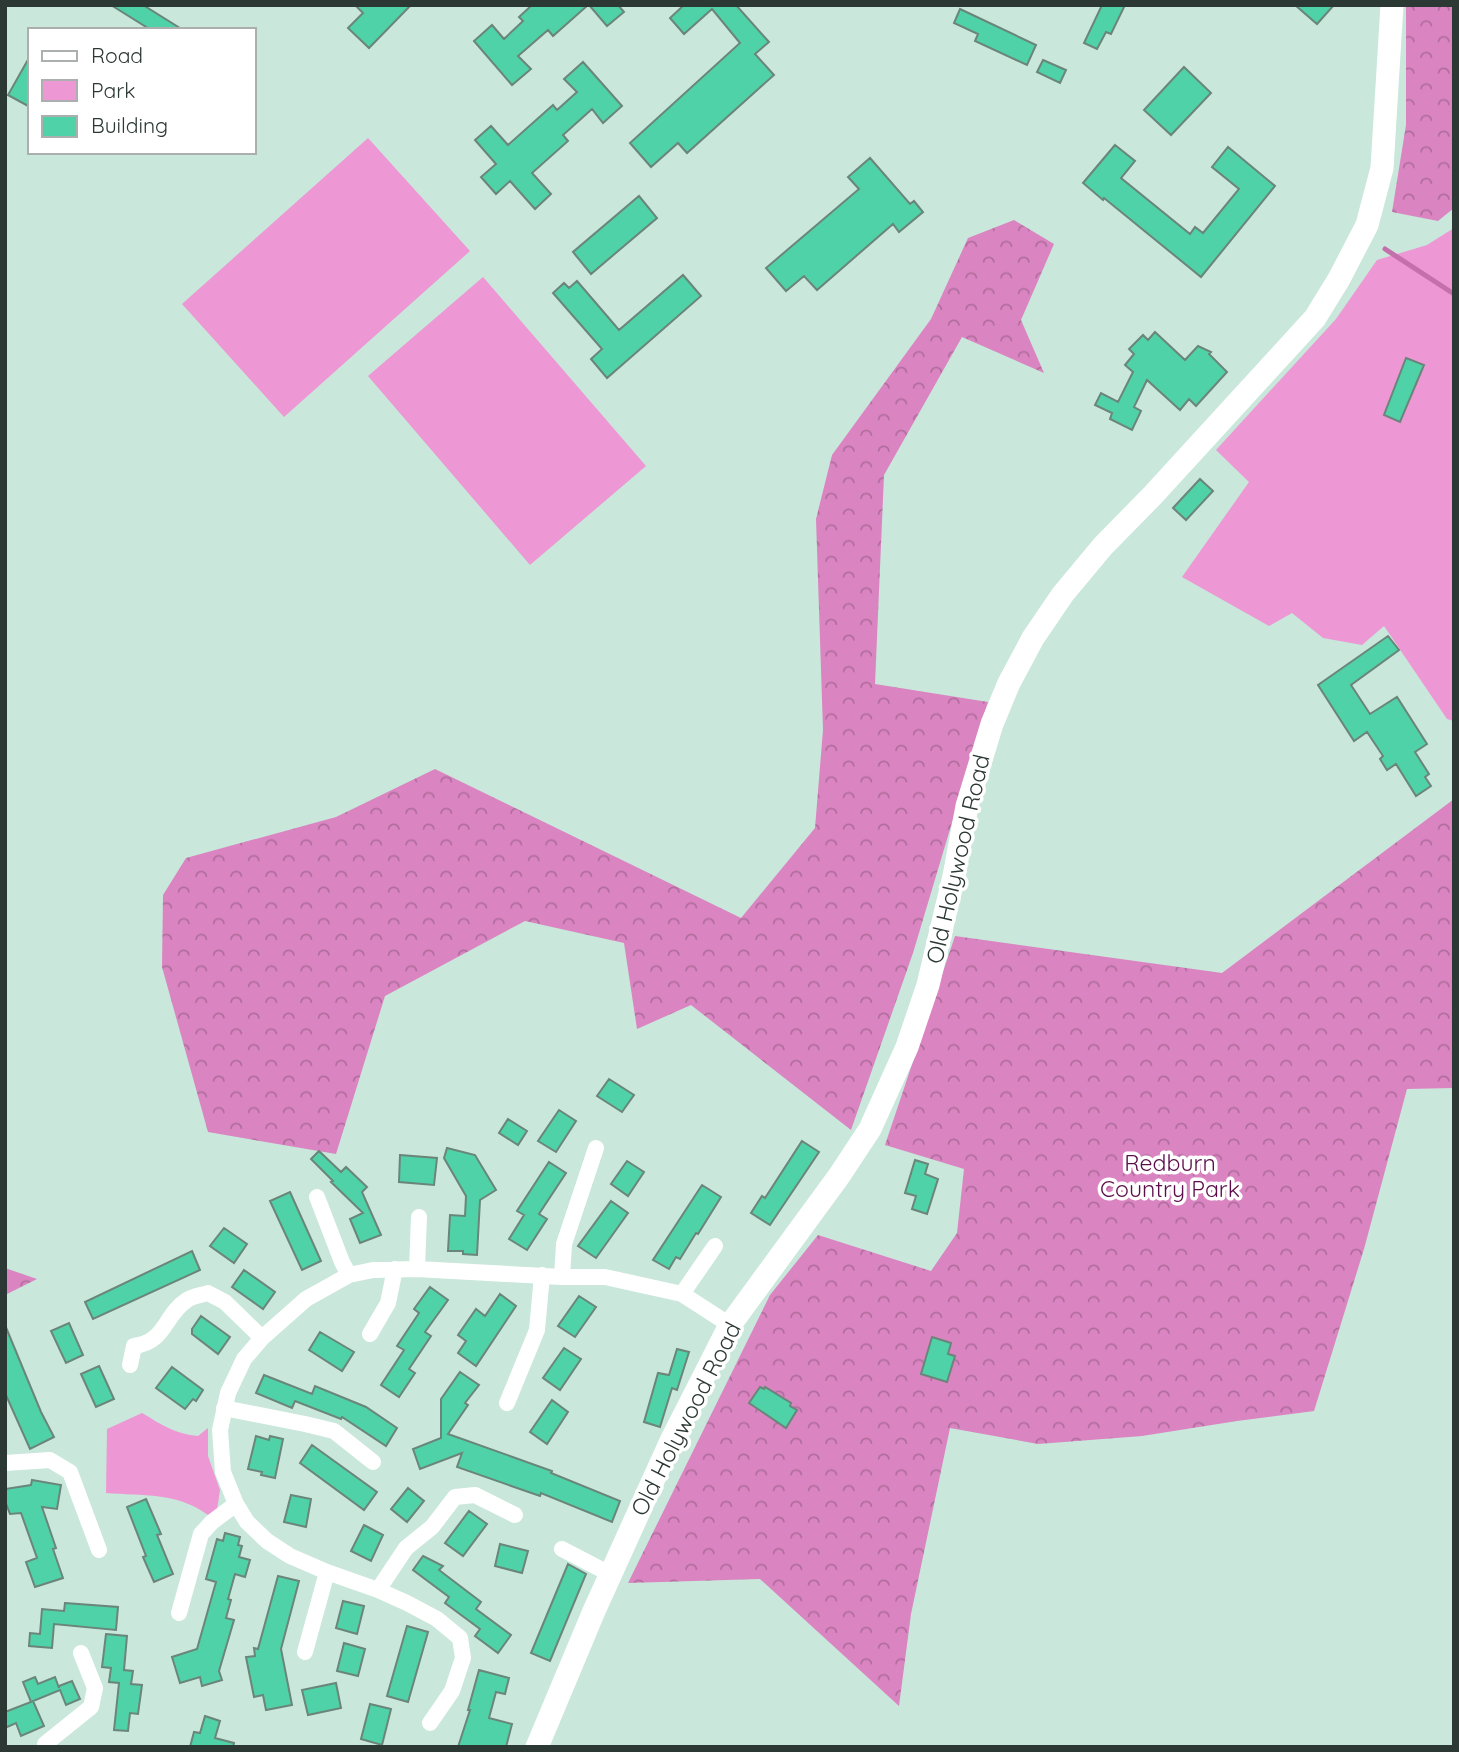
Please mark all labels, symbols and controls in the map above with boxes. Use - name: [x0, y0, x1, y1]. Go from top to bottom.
- legend: [28, 28, 256, 154]
- text: Road: [91, 42, 143, 68]
- text: Park: [91, 77, 135, 103]
- text: Building: [91, 112, 168, 138]
- street label: Old Holywood Road: [919, 752, 996, 966]
- park label: Redburn Country Park: [1100, 1148, 1240, 1203]
- street label: Old Holywood Road: [624, 1317, 747, 1521]

